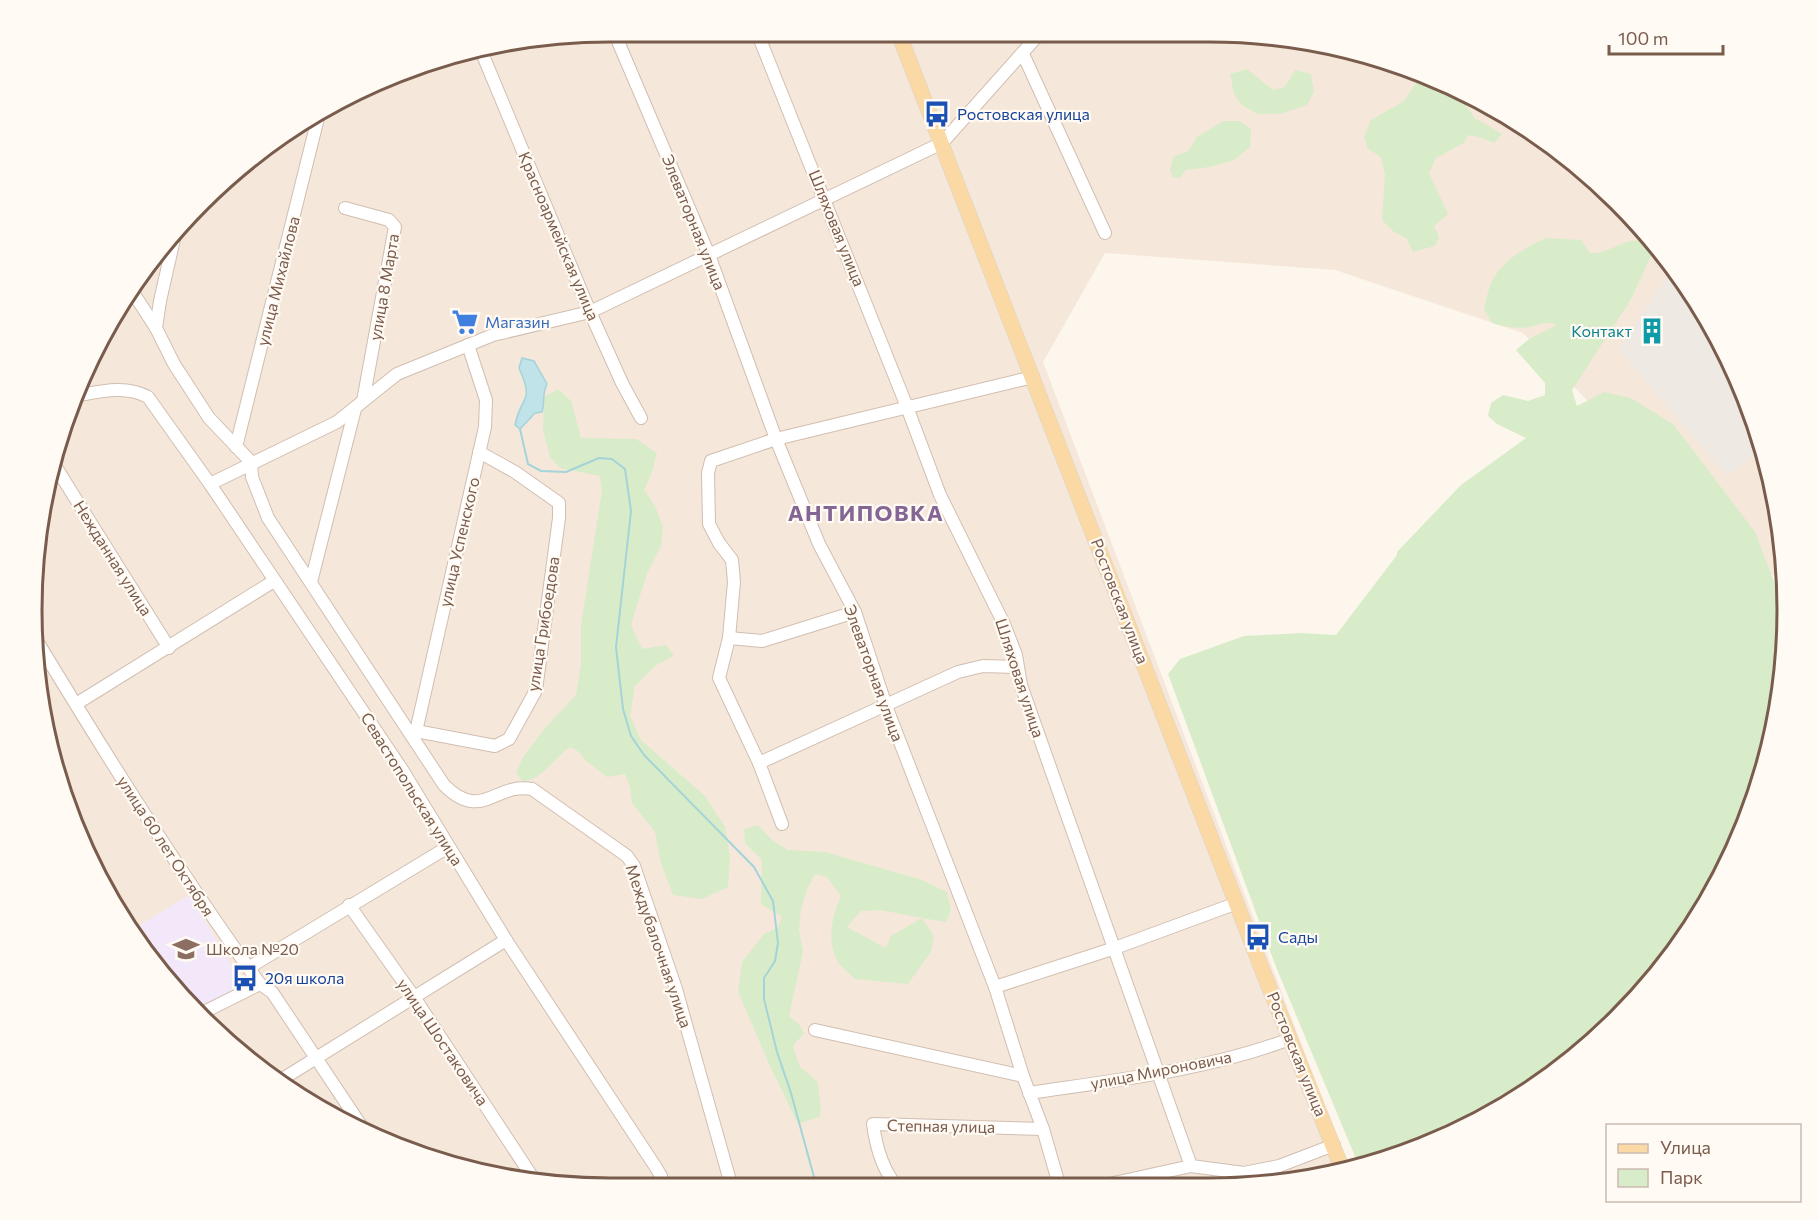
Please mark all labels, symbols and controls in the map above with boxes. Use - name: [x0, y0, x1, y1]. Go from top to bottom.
- scale bar: [1609, 18, 1723, 56]
- text: 100 m: [1618, 27, 1668, 49]
- bus stop icon: Ростовская улица: [922, 99, 952, 129]
- place label: Ростовская улица: [957, 104, 1090, 123]
- street label: Красноармейская улица: [515, 149, 604, 323]
- street label: Элеваторная улица: [659, 151, 730, 292]
- street label: Шляховая улица: [805, 167, 870, 289]
- street label: улица Михайлова: [252, 214, 303, 348]
- street label: улица 8 Марта: [365, 232, 402, 342]
- supermarket icon: Магазин: [450, 307, 480, 337]
- place label: Магазин: [485, 312, 550, 331]
- building icon: Контакт: [1637, 316, 1667, 346]
- place label: Контакт: [1571, 321, 1632, 340]
- street label: улица Успенского: [434, 475, 483, 609]
- street label: Нежданная улица: [70, 496, 157, 619]
- district label: АНТИПОВКА: [788, 499, 944, 526]
- street label: Ростовская улица: [1088, 535, 1153, 666]
- street label: улица Грибоедова: [522, 555, 563, 693]
- street label: Элеваторная улица: [841, 602, 908, 744]
- street label: Шляховая улица: [992, 616, 1049, 740]
- street label: Севастопольская улица: [357, 709, 467, 869]
- street label: улица 60 лет Октября: [114, 772, 219, 919]
- street label: Междубалочная улица: [623, 861, 696, 1030]
- bus stop icon: Сады: [1243, 922, 1273, 952]
- place label: Сады: [1278, 927, 1318, 946]
- school or university icon: Школа №20: [171, 934, 201, 964]
- place label: Школа №20: [206, 939, 299, 958]
- bus stop icon: 20я школа: [230, 963, 260, 993]
- place label: 20я школа: [265, 968, 344, 987]
- street label: улица Шостаковича: [394, 975, 493, 1109]
- street label: Ростовская улица: [1264, 989, 1331, 1119]
- street label: улица Мироновича: [1089, 1047, 1233, 1093]
- street label: Степная улица: [887, 1115, 995, 1136]
- legend: [1606, 1124, 1801, 1202]
- text: Улица: [1660, 1136, 1711, 1158]
- text: Парк: [1660, 1166, 1703, 1188]

